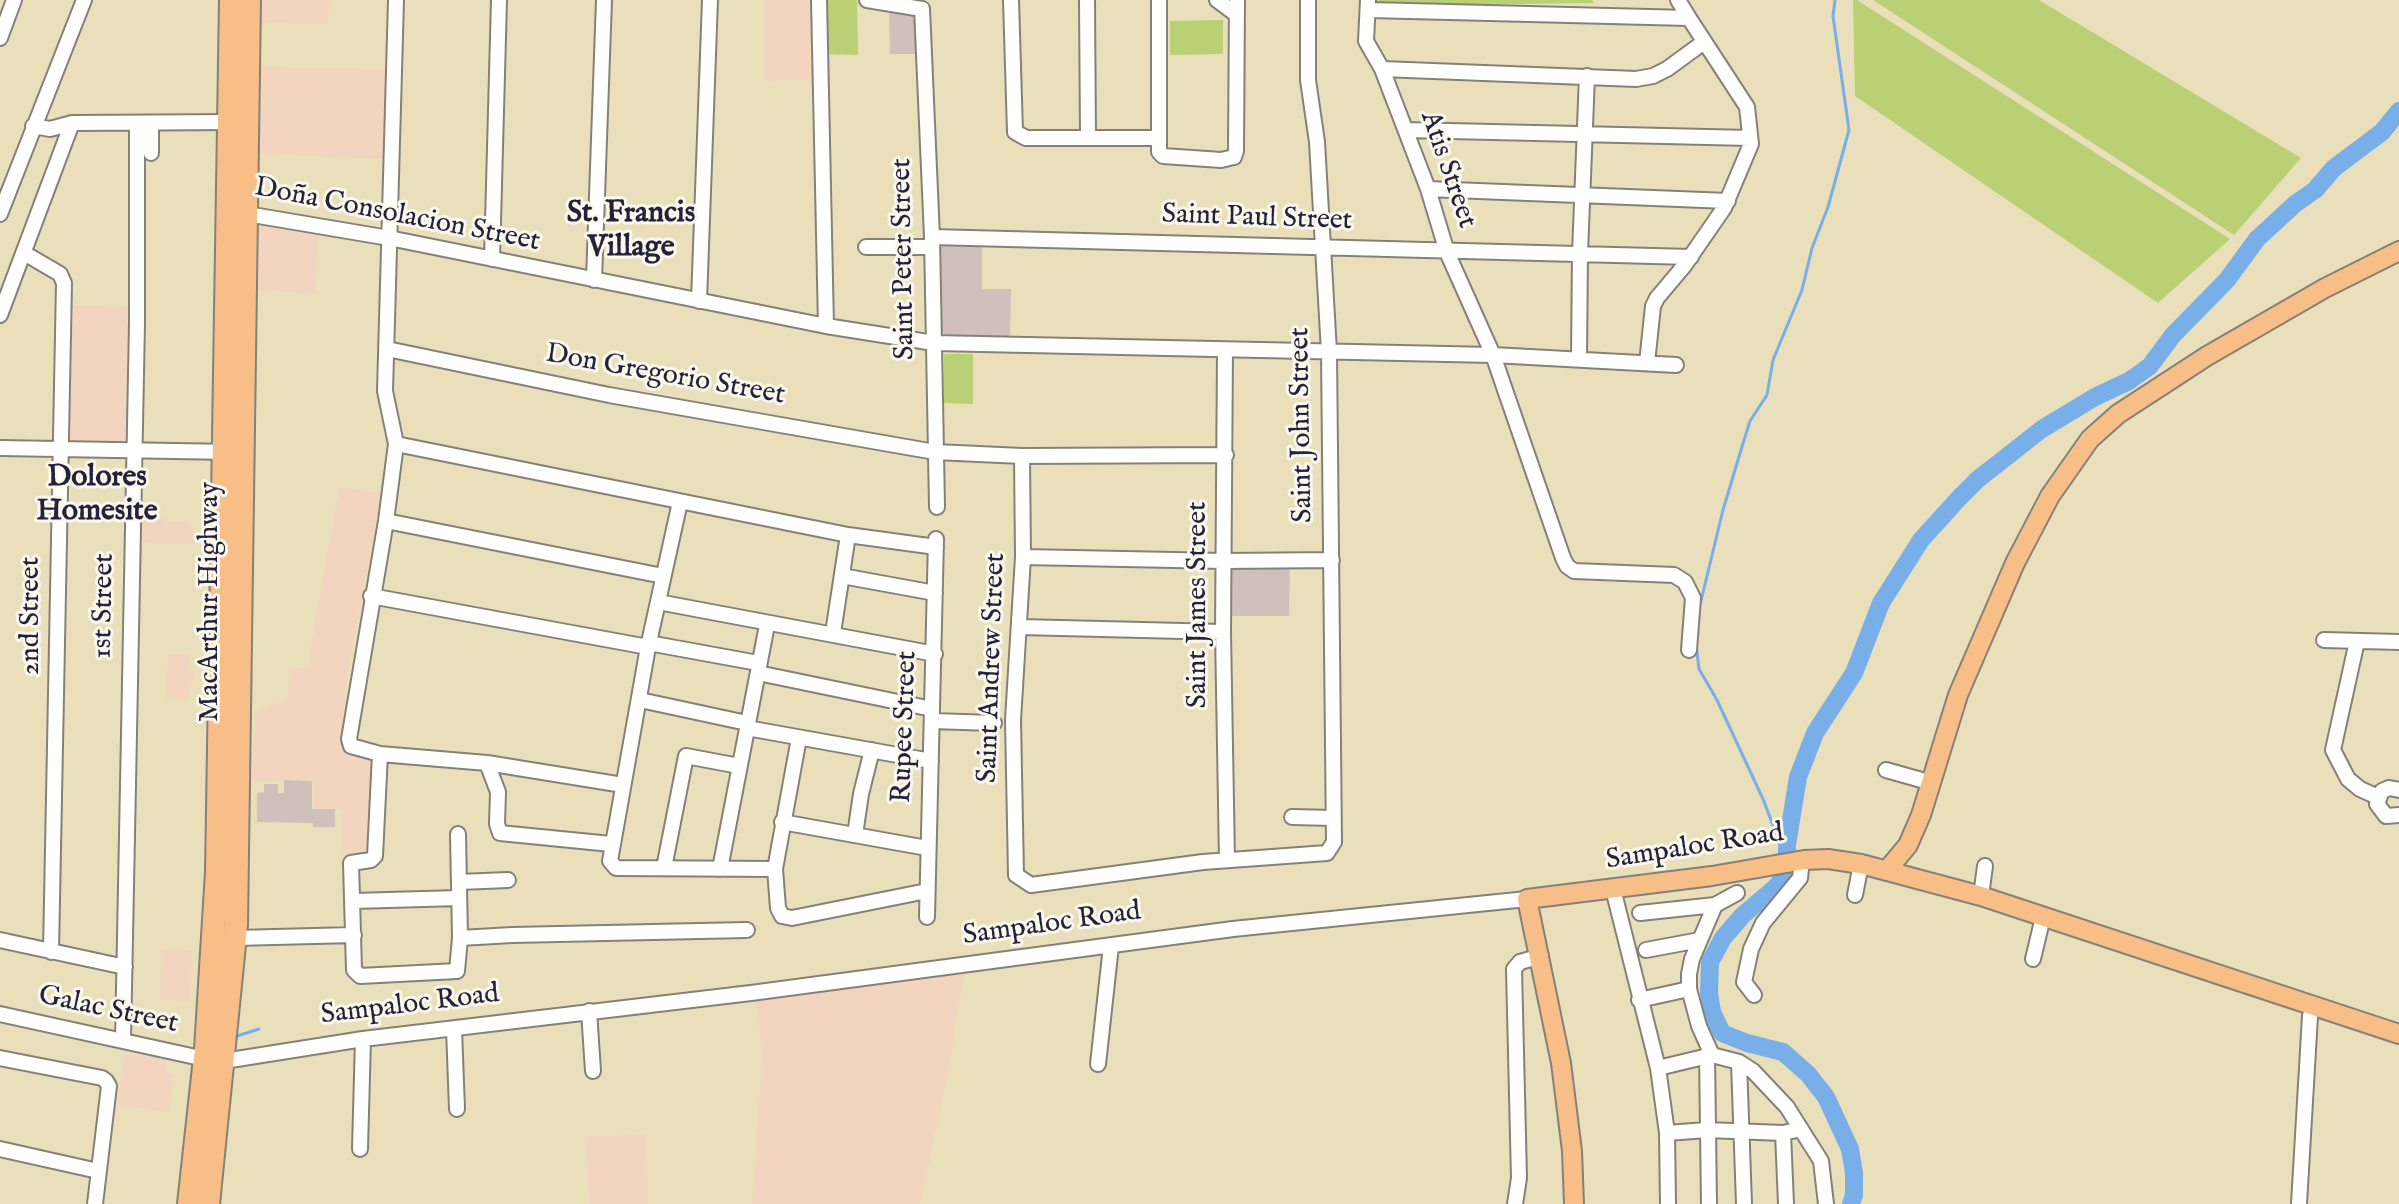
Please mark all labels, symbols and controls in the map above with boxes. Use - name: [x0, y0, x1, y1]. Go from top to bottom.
- street label: Atis Street: [1411, 107, 1483, 233]
- street label: Saint Peter Street: [886, 158, 924, 360]
- street label: Doña Consolacion Street: [251, 172, 543, 260]
- district label: St. Francis Village: [567, 197, 695, 268]
- street label: Saint Paul Street: [1161, 199, 1353, 239]
- street label: Saint John Street: [1284, 327, 1322, 523]
- street label: Don Gregorio Street: [543, 338, 787, 414]
- district label: Dolores Homesite: [37, 461, 157, 532]
- street label: MacArthur Highway: [194, 482, 228, 722]
- street label: Saint James Street: [1182, 501, 1216, 709]
- street label: Saint Andrew Street: [972, 552, 1014, 784]
- street label: 1st Street: [87, 553, 123, 659]
- street label: 2nd Street: [15, 557, 49, 675]
- street label: Rupee Street: [887, 650, 925, 804]
- street label: Sampaloc Road: [1604, 817, 1786, 879]
- street label: Sampaloc Road: [961, 896, 1143, 954]
- street label: Sampaloc Road: [319, 978, 501, 1034]
- street label: Galac Street: [35, 980, 181, 1042]

